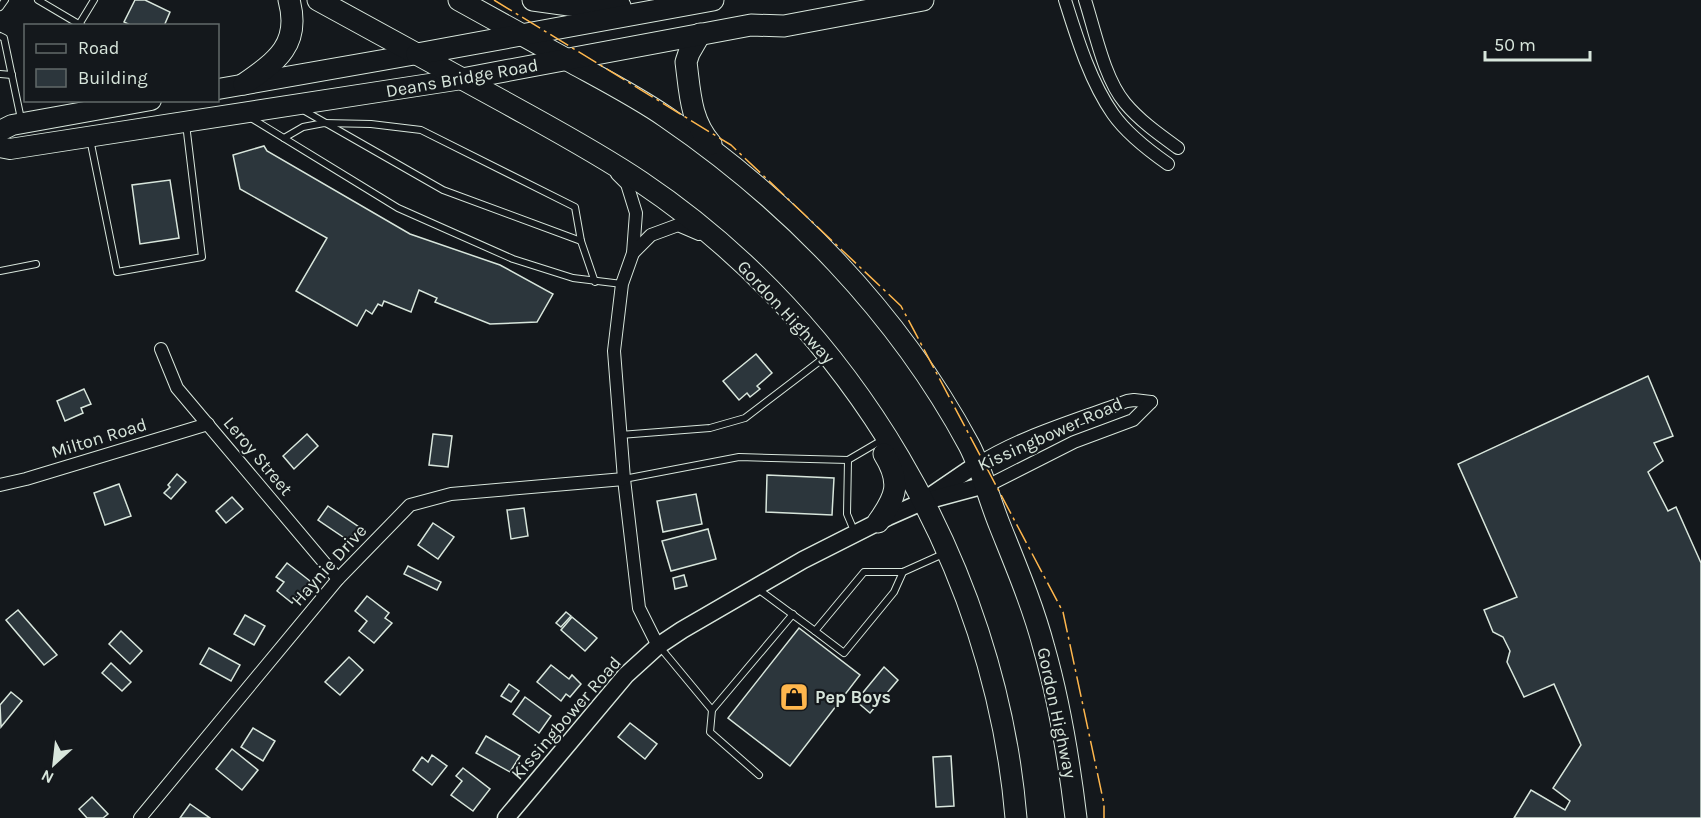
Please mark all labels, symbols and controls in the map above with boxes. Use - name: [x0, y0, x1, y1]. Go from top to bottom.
- legend: [24, 24, 219, 102]
- scale bar: [1485, 24, 1590, 62]
- text: 50 m: [1494, 34, 1536, 56]
- text: Road: [78, 37, 119, 59]
- street label: Deans Bridge Road: [384, 54, 540, 102]
- text: Building: [78, 67, 148, 89]
- street label: Gordon Highway: [732, 256, 840, 369]
- street label: Kissingbower Road: [974, 392, 1126, 476]
- street label: Leroy Street: [219, 412, 297, 500]
- street label: Milton Road: [49, 413, 149, 463]
- street label: Haynie Drive: [287, 520, 371, 610]
- street label: Gordon Highway: [1032, 646, 1082, 781]
- street label: Kissingbower Road: [506, 652, 626, 784]
- shop icon: Pep Boys: [778, 681, 810, 713]
- place label: Pep Boys: [815, 686, 891, 708]
- north arrow: [24, 734, 84, 794]
- text: N: [38, 766, 57, 788]

